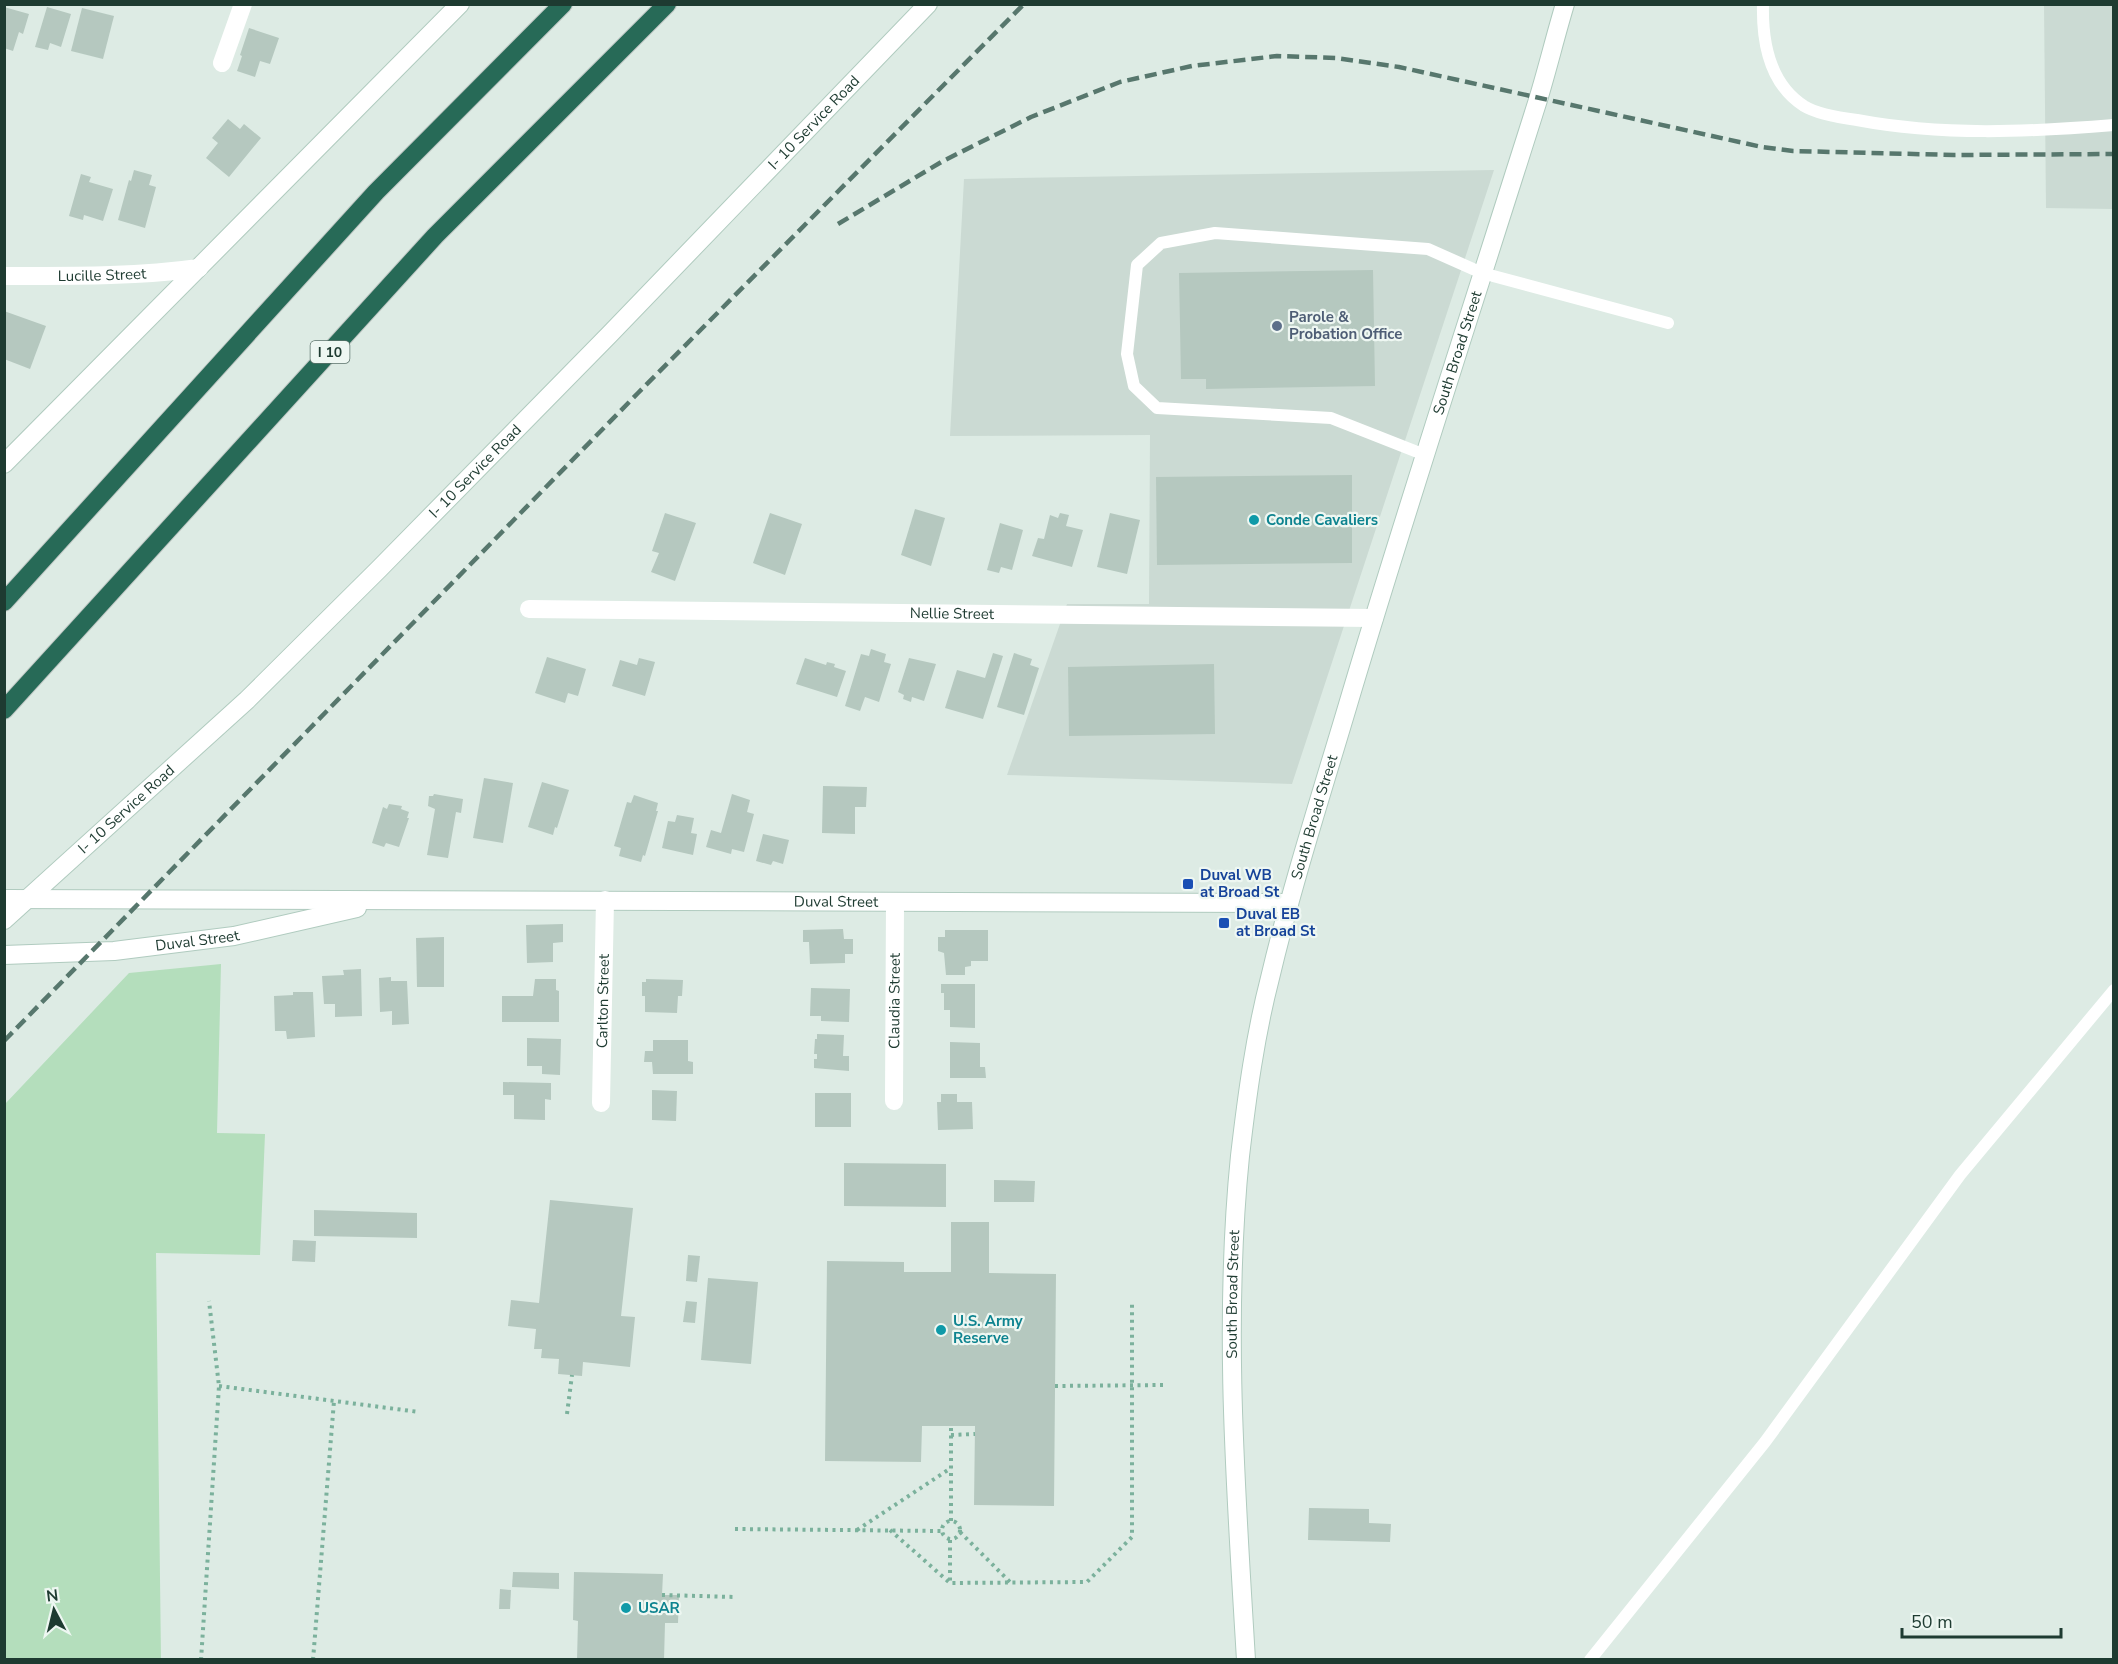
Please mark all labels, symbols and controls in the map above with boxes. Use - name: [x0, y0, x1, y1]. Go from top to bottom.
- street label: I- 10 Service Road: [764, 71, 864, 174]
- street label: Lucille Street: [58, 263, 148, 286]
- street label: South Broad Street: [1428, 288, 1487, 417]
- place label: Parole & Probation Office: [1289, 307, 1402, 344]
- marker: Parole & Probation Office: [1270, 319, 1284, 333]
- road number: I 10: [310, 341, 350, 363]
- street label: I- 10 Service Road: [425, 420, 526, 522]
- place label: Conde Cavaliers: [1266, 510, 1378, 530]
- marker: Conde Cavaliers: [1247, 513, 1261, 527]
- street label: Nellie Street: [910, 603, 995, 624]
- street label: South Broad Street: [1286, 752, 1342, 882]
- street label: I- 10 Service Road: [74, 760, 179, 858]
- place label: Duval WB at Broad St: [1200, 865, 1279, 902]
- marker: Duval WB at Broad St: [1181, 877, 1195, 891]
- street label: Duval Street: [794, 891, 879, 912]
- place label: Duval EB at Broad St: [1236, 904, 1315, 941]
- marker: Duval EB at Broad St: [1217, 916, 1231, 930]
- street label: Duval Street: [154, 925, 242, 956]
- street label: Claudia Street: [884, 952, 905, 1049]
- street label: Carlton Street: [592, 953, 614, 1048]
- street label: South Broad Street: [1222, 1229, 1244, 1359]
- place label: U.S. Army Reserve: [953, 1311, 1023, 1348]
- marker: U.S. Army Reserve: [934, 1323, 948, 1337]
- north arrow: [24, 1580, 84, 1640]
- text: N: [45, 1584, 60, 1608]
- place label: USAR: [638, 1598, 681, 1618]
- marker: USAR: [619, 1601, 633, 1615]
- scale bar: [1902, 1601, 2061, 1639]
- text: 50 m: [1911, 1610, 1953, 1634]

